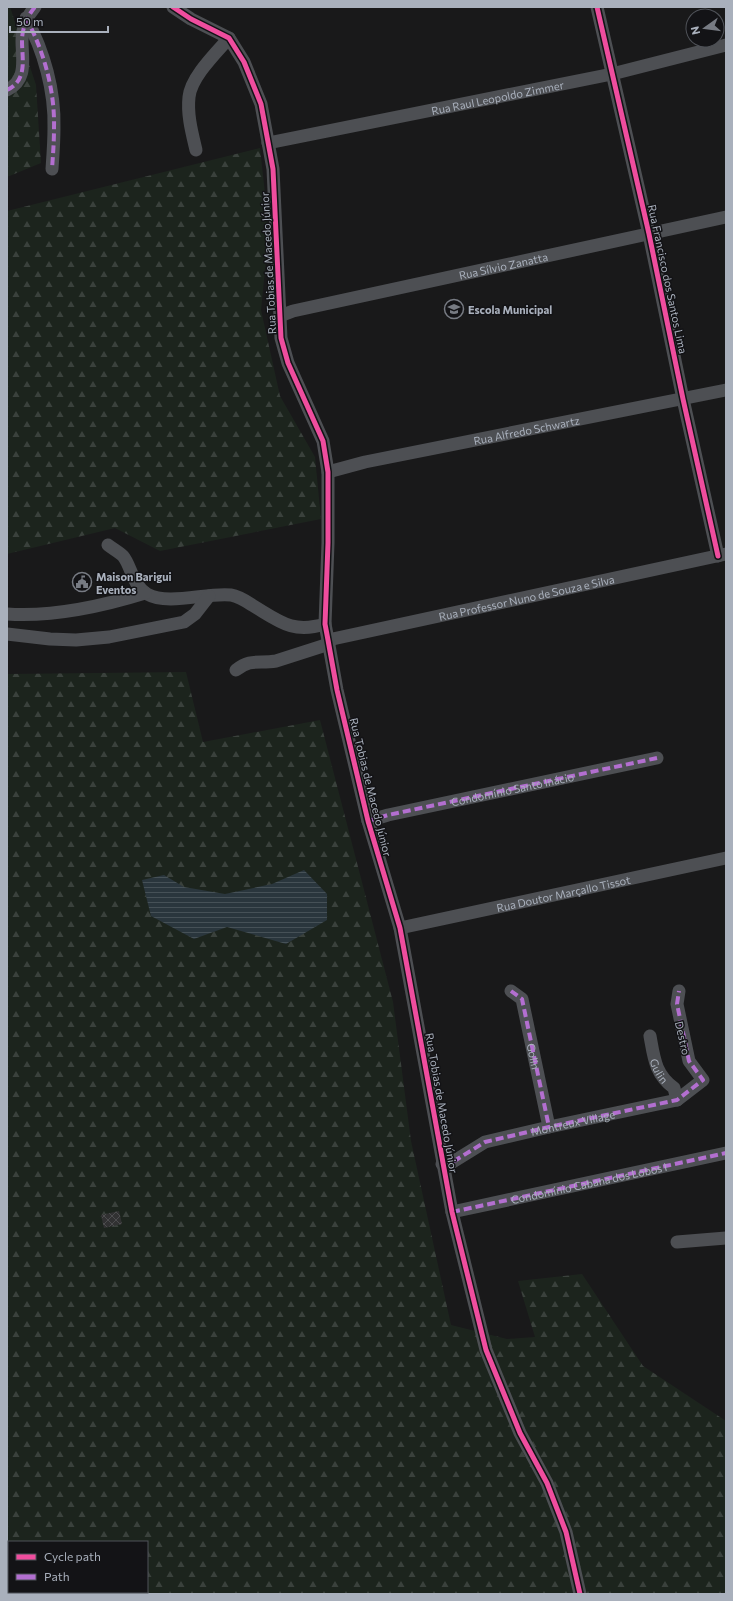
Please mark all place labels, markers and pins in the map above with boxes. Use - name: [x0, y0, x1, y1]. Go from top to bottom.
- school or university icon: Escola Municipal: [443, 298, 465, 320]
- place label: Escola Municipal: [468, 303, 552, 316]
- place label: Maison Barigui Eventos: [96, 570, 172, 596]
- public building icon: Maison Barigui Eventos: [71, 571, 93, 593]

